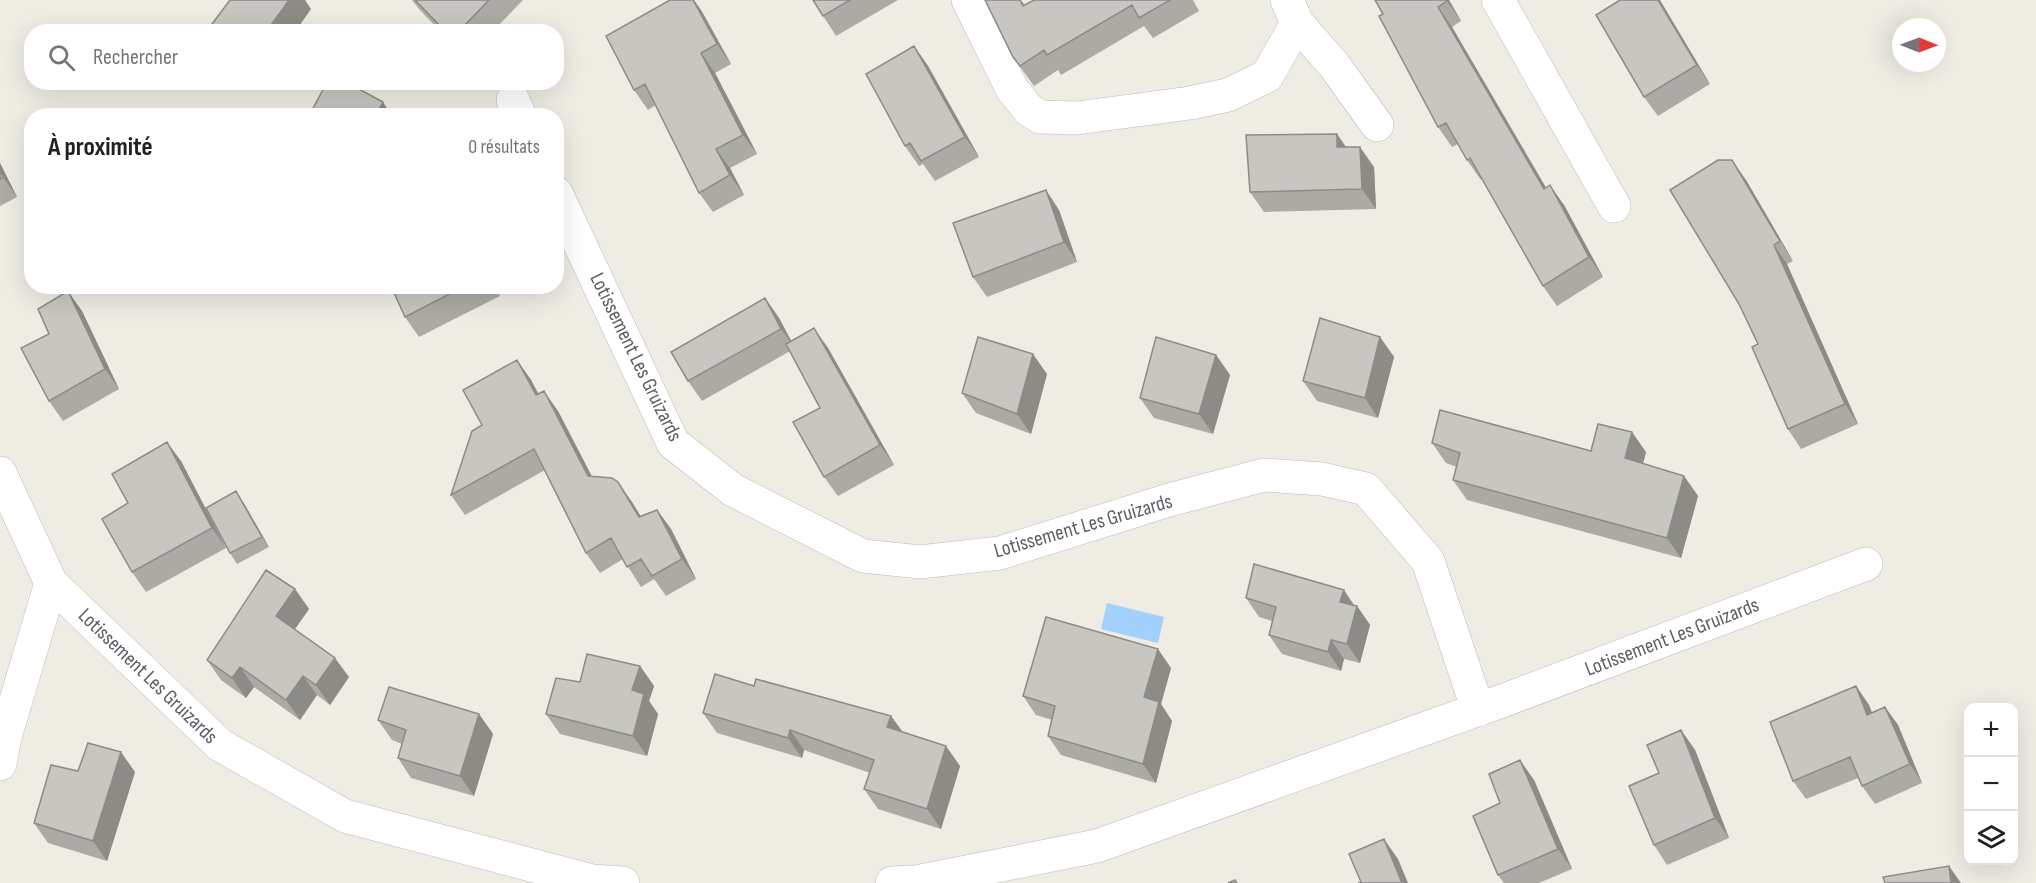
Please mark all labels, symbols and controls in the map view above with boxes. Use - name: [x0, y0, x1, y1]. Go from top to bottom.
- north arrow: [1892, 18, 1946, 72]
- search box: [24, 24, 564, 90]
- icon: search: [45, 41, 78, 74]
- text: Rechercher: [93, 44, 178, 71]
- text: À proximité: [48, 132, 153, 163]
- text: 0 résultats: [468, 135, 540, 159]
- street label: Lotissement Les Gruizards: [584, 269, 688, 445]
- street label: Lotissement Les Gruizards: [991, 489, 1175, 563]
- street label: Lotissement Les Gruizards: [1581, 592, 1763, 682]
- street label: Lotissement Les Gruizards: [73, 603, 223, 749]
- map controls: [1964, 703, 2018, 865]
- button: +: [1964, 703, 2018, 757]
- button: −: [1964, 757, 2018, 811]
- button: layers: [1964, 811, 2018, 865]

